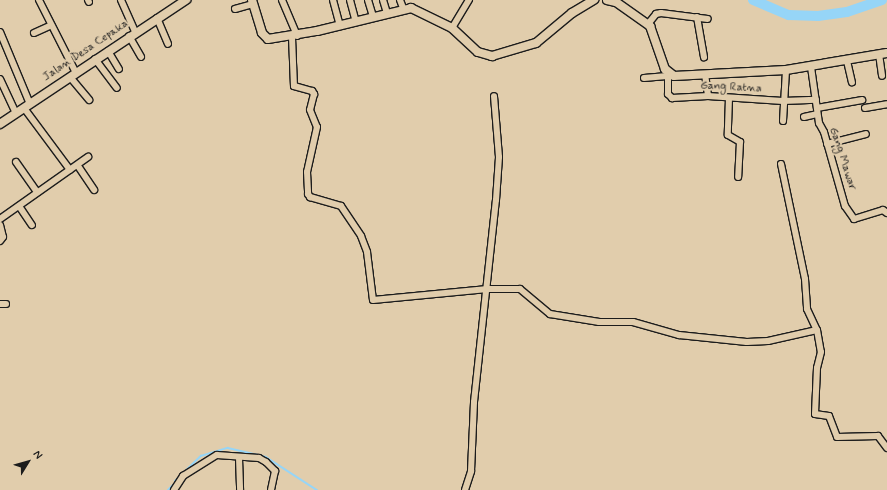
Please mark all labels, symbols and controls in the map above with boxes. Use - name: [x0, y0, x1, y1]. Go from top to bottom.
- street label: Jalan Desa Cepaka: [40, 17, 132, 85]
- street label: Gang Ratna: [700, 79, 762, 97]
- street label: Gang Mawar: [825, 126, 859, 192]
- north arrow: [8, 442, 48, 482]
- text: N: [30, 448, 45, 462]

